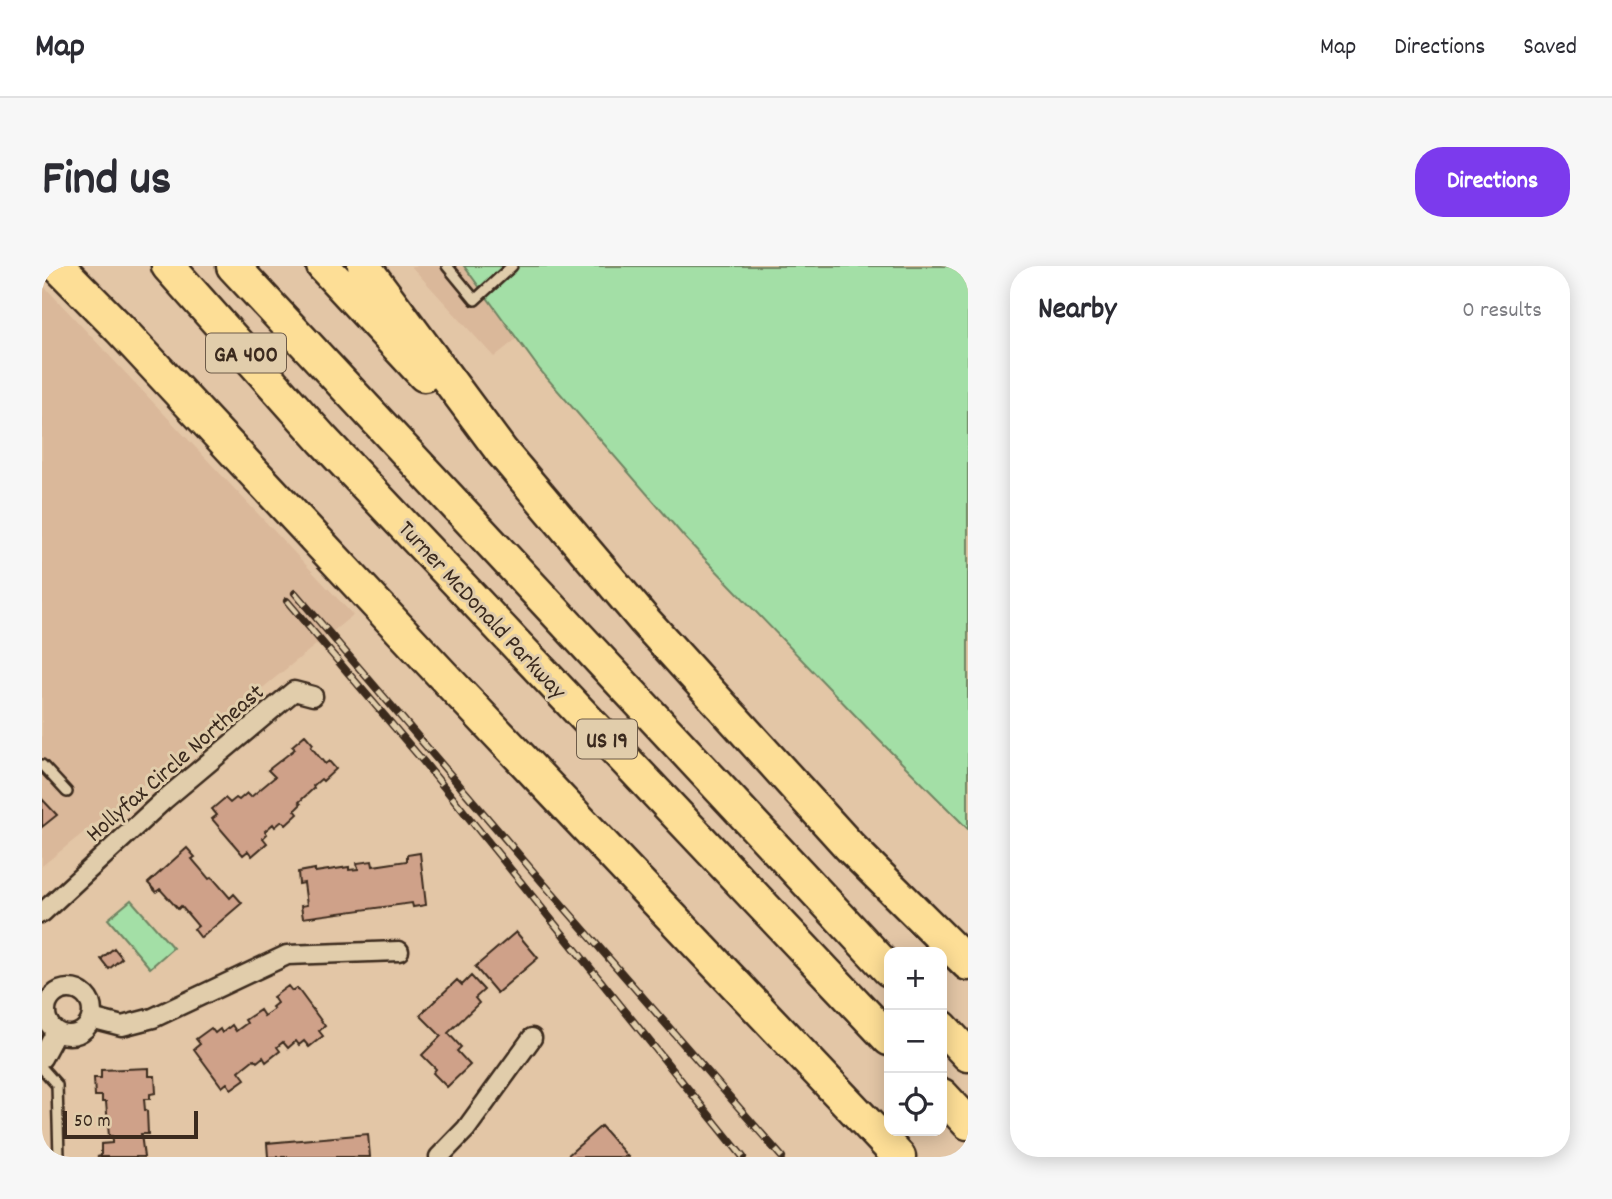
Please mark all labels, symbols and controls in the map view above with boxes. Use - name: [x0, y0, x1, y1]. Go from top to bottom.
- text: Map: [35, 25, 85, 72]
- text: Map: [1320, 31, 1356, 65]
- text: Directions: [1394, 31, 1485, 65]
- text: Saved: [1523, 31, 1577, 65]
- text: Find us: [42, 147, 171, 217]
- button: Directions: [1415, 147, 1570, 217]
- text: Nearby: [1038, 290, 1116, 333]
- text: 0 results: [1462, 295, 1542, 328]
- road number: GA 400: [206, 334, 286, 372]
- street label: Turner McDonald Parkway: [389, 514, 574, 709]
- street label: Hollyfax Circle Northeast: [79, 677, 273, 852]
- road number: US 19: [577, 719, 637, 758]
- map controls: [884, 947, 947, 1136]
- button: +: [884, 947, 947, 1010]
- button: −: [884, 1010, 947, 1073]
- button: locate: [884, 1073, 947, 1136]
- scale bar: [63, 1108, 198, 1140]
- text: 50 m: [74, 1109, 111, 1136]

